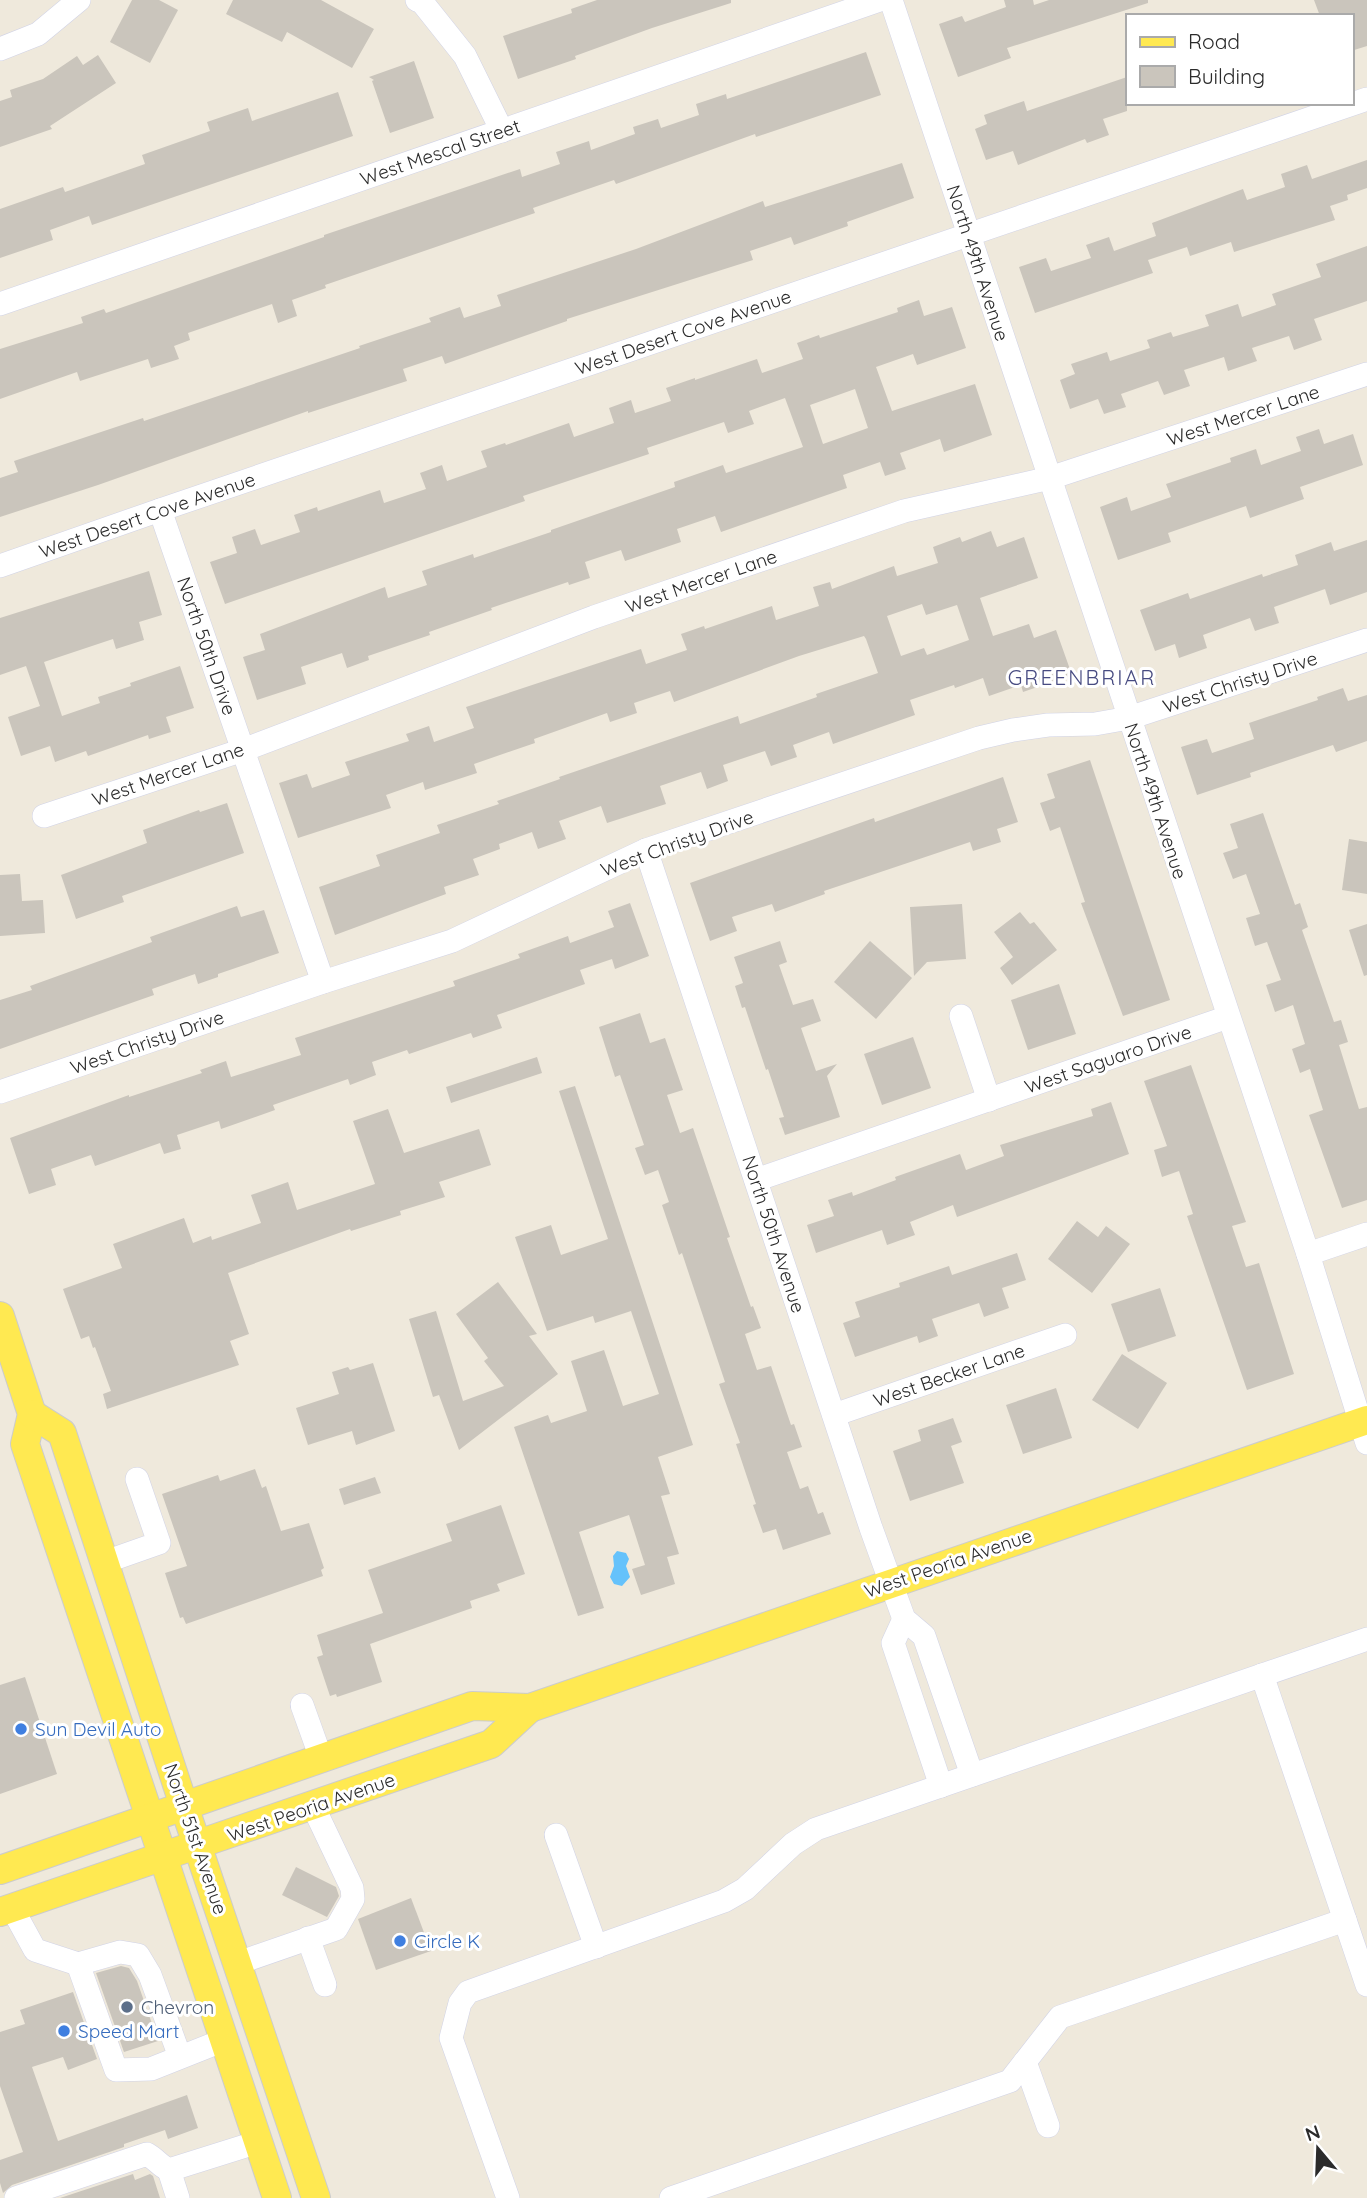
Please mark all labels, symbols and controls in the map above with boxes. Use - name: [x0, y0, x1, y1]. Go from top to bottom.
- legend: [1126, 14, 1353, 105]
- text: Road: [1188, 28, 1240, 54]
- text: Building: [1188, 63, 1265, 89]
- street label: West Mescal Street: [357, 113, 523, 191]
- street label: North 49th Avenue: [941, 182, 1015, 344]
- street label: West Desert Cove Avenue: [572, 284, 794, 380]
- street label: West Mercer Lane: [1164, 379, 1322, 451]
- street label: West Desert Cove Avenue: [36, 467, 258, 563]
- street label: West Mercer Lane: [622, 544, 780, 618]
- street label: North 50th Drive: [172, 574, 242, 718]
- street label: West Christy Drive: [1160, 646, 1320, 718]
- district label: GREENBRIAR: [1008, 664, 1156, 690]
- street label: North 49th Avenue: [1119, 720, 1193, 882]
- street label: West Mercer Lane: [89, 737, 247, 811]
- street label: West Christy Drive: [597, 804, 757, 882]
- street label: West Christy Drive: [67, 1004, 227, 1080]
- street label: West Saguaro Drive: [1021, 1019, 1195, 1099]
- street label: North 50th Avenue: [737, 1152, 811, 1316]
- street label: West Becker Lane: [870, 1338, 1028, 1412]
- street label: West Peoria Avenue: [861, 1523, 1035, 1603]
- place label: Sun Devil Auto: [35, 1717, 162, 1741]
- marker: Sun Devil Auto: [13, 1721, 29, 1737]
- street label: North 51st Avenue: [159, 1760, 233, 1918]
- street label: West Peoria Avenue: [224, 1767, 398, 1847]
- place label: Circle K: [414, 1929, 480, 1953]
- marker: Circle K: [392, 1933, 408, 1949]
- place label: Chevron: [141, 1995, 214, 2019]
- marker: Chevron: [119, 1999, 135, 2015]
- place label: Speed Mart: [78, 2019, 179, 2043]
- marker: Speed Mart: [56, 2023, 72, 2039]
- north arrow: [1283, 2114, 1353, 2184]
- text: N: [1302, 2119, 1323, 2147]

